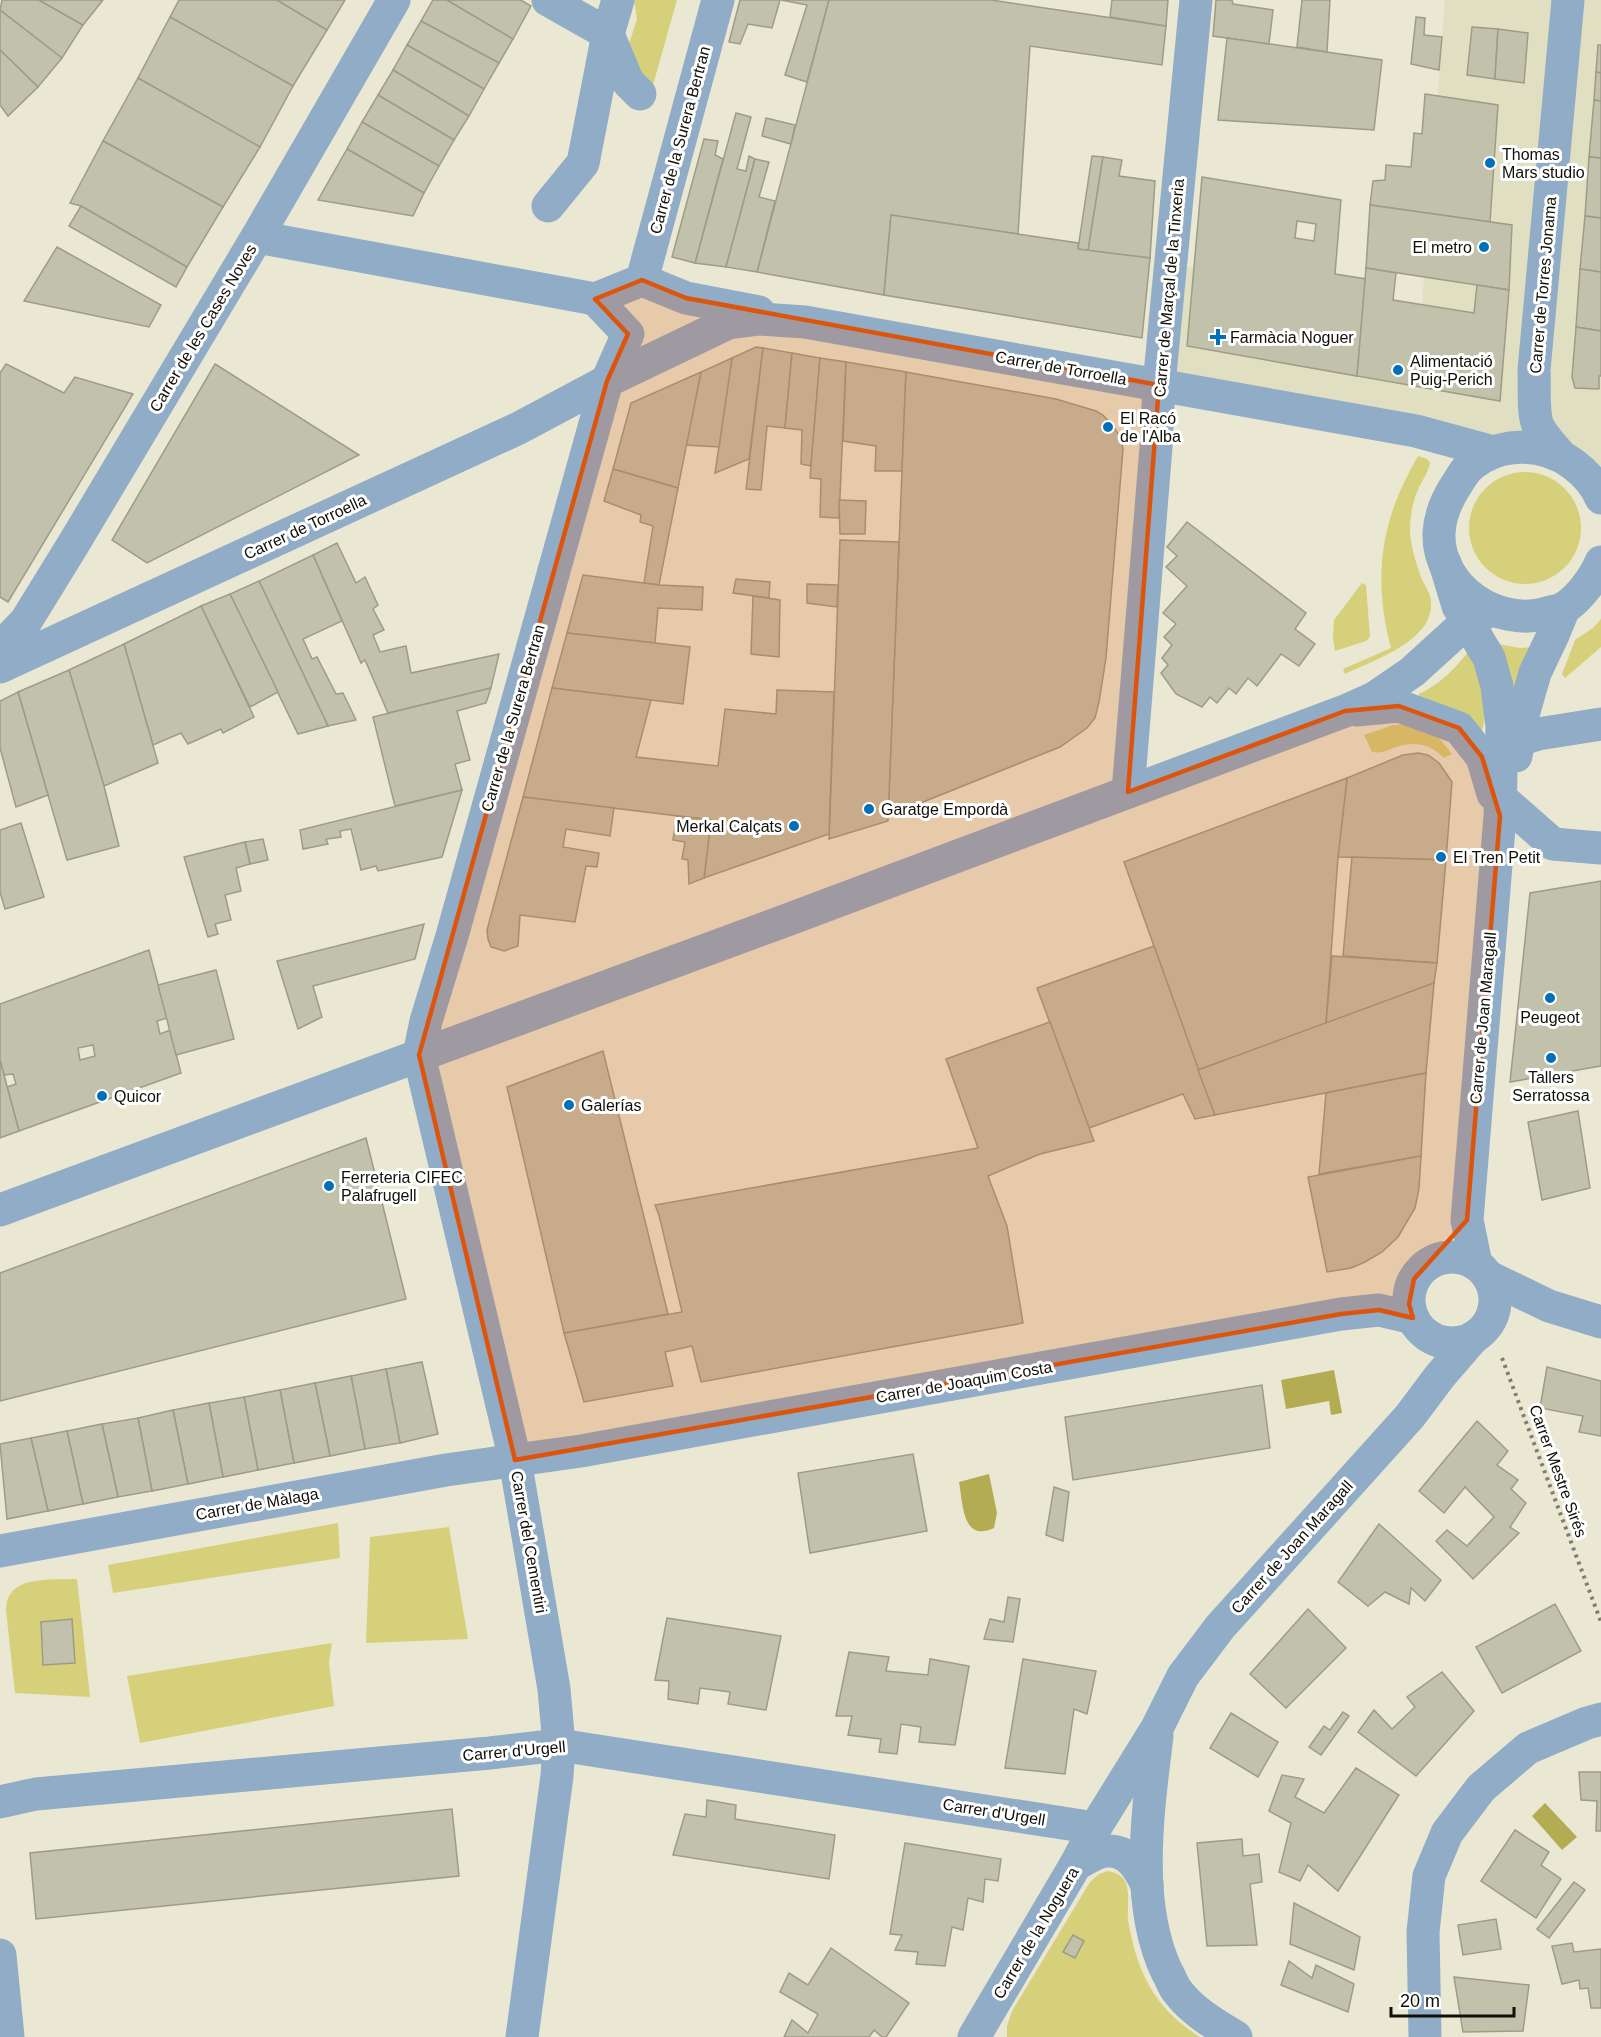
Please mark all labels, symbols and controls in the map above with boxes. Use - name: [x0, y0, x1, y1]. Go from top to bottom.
- street label: Carrer de la Surera Bertran: [647, 44, 713, 236]
- place label: Thomas Mars studio: [1502, 146, 1585, 181]
- marker: Thomas Mars studio: [1483, 156, 1497, 170]
- street label: Carrer de Marçal de la Tinxeria: [1151, 178, 1187, 398]
- street label: Carrer de Torres Jonama: [1527, 196, 1559, 374]
- place label: El metro: [1412, 239, 1472, 256]
- marker: El metro: [1477, 240, 1491, 254]
- street label: Carrer de les Cases Noves: [146, 241, 260, 415]
- place label: Farmàcia Noguer: [1230, 329, 1354, 346]
- marker: Farmàcia Noguer: [1211, 330, 1225, 344]
- street label: Carrer de Torroella: [994, 348, 1128, 388]
- place label: Alimentació Puig-Perich: [1410, 353, 1493, 388]
- marker: Alimentació Puig-Perich: [1391, 363, 1405, 377]
- place label: El Racó de l'Alba: [1120, 410, 1181, 445]
- marker: El Racó de l'Alba: [1101, 420, 1115, 434]
- street label: Carrer de Torroella: [241, 491, 369, 563]
- street label: Carrer de la Surera Bertran: [478, 622, 548, 814]
- place label: Garatge Empordà: [881, 801, 1008, 818]
- marker: Garatge Empordà: [862, 802, 876, 816]
- place label: Merkal Calçats: [676, 818, 782, 835]
- marker: Merkal Calçats: [787, 819, 801, 833]
- place label: El Tren Petit: [1453, 849, 1541, 866]
- marker: El Tren Petit: [1434, 850, 1448, 864]
- street label: Carrer de Joan Maragall: [1467, 931, 1499, 1105]
- marker: Peugeot: [1543, 991, 1557, 1005]
- place label: Peugeot: [1520, 1009, 1580, 1026]
- marker: Tallers Serratossa: [1544, 1051, 1558, 1065]
- place label: Tallers Serratossa: [1512, 1069, 1590, 1104]
- place label: Quicor: [114, 1088, 162, 1105]
- marker: Quicor: [95, 1089, 109, 1103]
- place label: Galerías: [581, 1097, 641, 1114]
- marker: Galerías: [562, 1098, 576, 1112]
- place label: Ferreteria CIFEC Palafrugell: [341, 1169, 463, 1204]
- marker: Ferreteria CIFEC Palafrugell: [322, 1179, 336, 1193]
- street label: Carrer de Joaquim Costa: [875, 1358, 1054, 1406]
- street label: Carrer Mestre Sirés: [1526, 1403, 1590, 1539]
- street label: Carrer del Cementiri: [508, 1470, 550, 1614]
- street label: Carrer de Joan Maragall: [1228, 1477, 1356, 1617]
- street label: Carrer de Màlaga: [194, 1485, 320, 1523]
- street label: Carrer d'Urgell: [462, 1738, 566, 1764]
- street label: Carrer d'Urgell: [942, 1796, 1046, 1828]
- street label: Carrer de la Noguera: [990, 1864, 1082, 2002]
- scale bar: [1391, 1980, 1514, 2018]
- text: 20 m: [1400, 1991, 1440, 2011]

